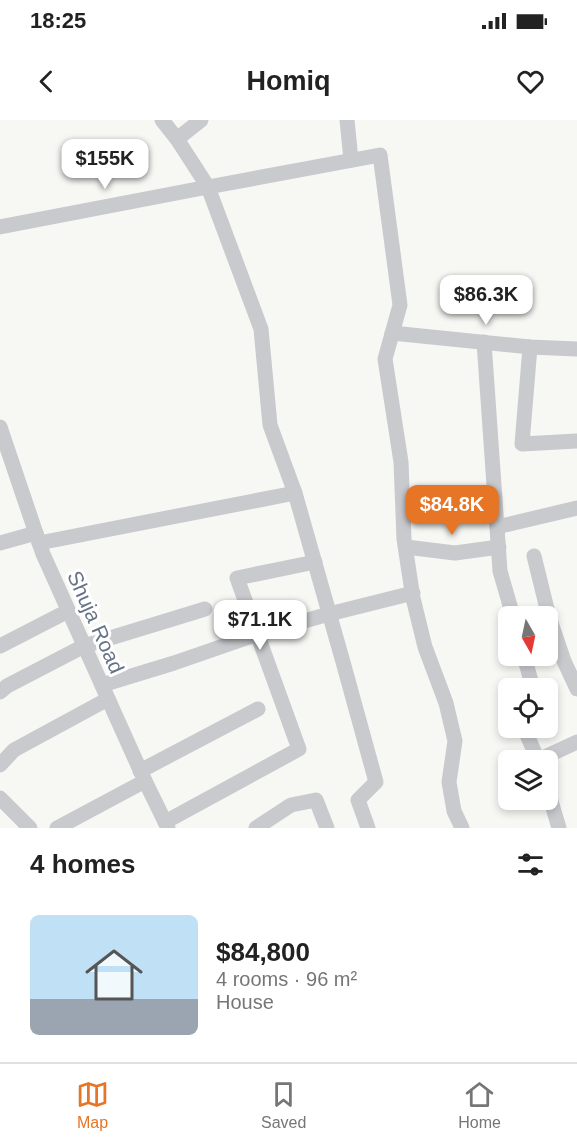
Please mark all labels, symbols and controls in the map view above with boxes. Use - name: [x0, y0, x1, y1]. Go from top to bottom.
- text: 18:25: [30, 8, 86, 33]
- icon: back: [30, 65, 63, 98]
- icon: heart: [514, 65, 547, 98]
- text: Homiq: [247, 66, 331, 96]
- pin: $155K: [63, 139, 147, 190]
- text: $155K: [76, 147, 134, 169]
- pin: $86.3K: [437, 275, 535, 326]
- text: $86.3K: [454, 283, 518, 305]
- pin: $84.8K: [403, 485, 501, 536]
- text: $84.8K: [420, 493, 484, 515]
- street label: Shuja Road: [63, 567, 129, 677]
- pin: $71.1K: [211, 600, 309, 651]
- north arrow: [498, 606, 558, 666]
- map controls: [498, 606, 558, 810]
- text: $71.1K: [228, 608, 292, 630]
- button: locate: [498, 678, 558, 738]
- button: layers: [498, 750, 558, 810]
- icon: filters: [514, 848, 547, 881]
- text: 4 homes: [30, 849, 136, 879]
- text: $84,800: [216, 937, 310, 967]
- icon: home: [78, 939, 150, 1011]
- text: 4 rooms · 96 m²: [216, 968, 357, 990]
- text: House: [216, 991, 274, 1013]
- tab: Map: [76, 1078, 109, 1132]
- tab: Saved: [261, 1078, 306, 1132]
- tab: Home: [458, 1078, 501, 1132]

